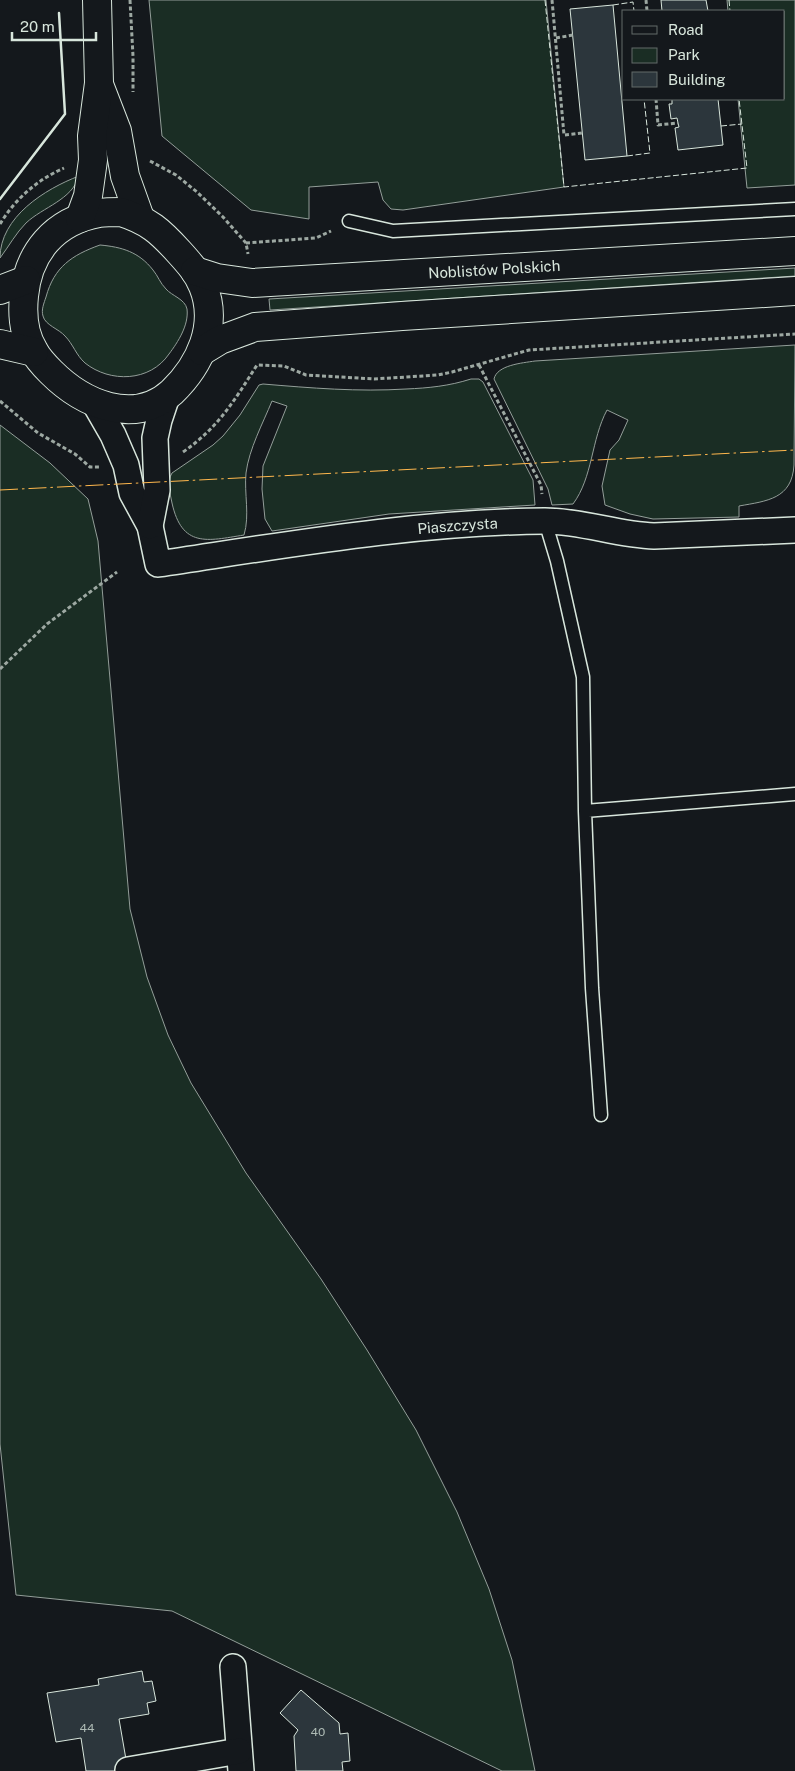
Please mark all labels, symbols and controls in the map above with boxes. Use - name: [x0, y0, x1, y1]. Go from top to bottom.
- scale bar: [12, 10, 96, 42]
- legend: [622, 10, 785, 100]
- text: 20 m: [20, 18, 55, 35]
- text: Road: [668, 21, 704, 38]
- text: Park: [668, 46, 700, 63]
- text: Building: [668, 71, 726, 88]
- street label: Noblistów Polskich: [428, 256, 561, 281]
- street label: Piaszczysta: [417, 514, 498, 537]
- house number: 44: [79, 1721, 95, 1735]
- house number: 40: [311, 1725, 325, 1739]

